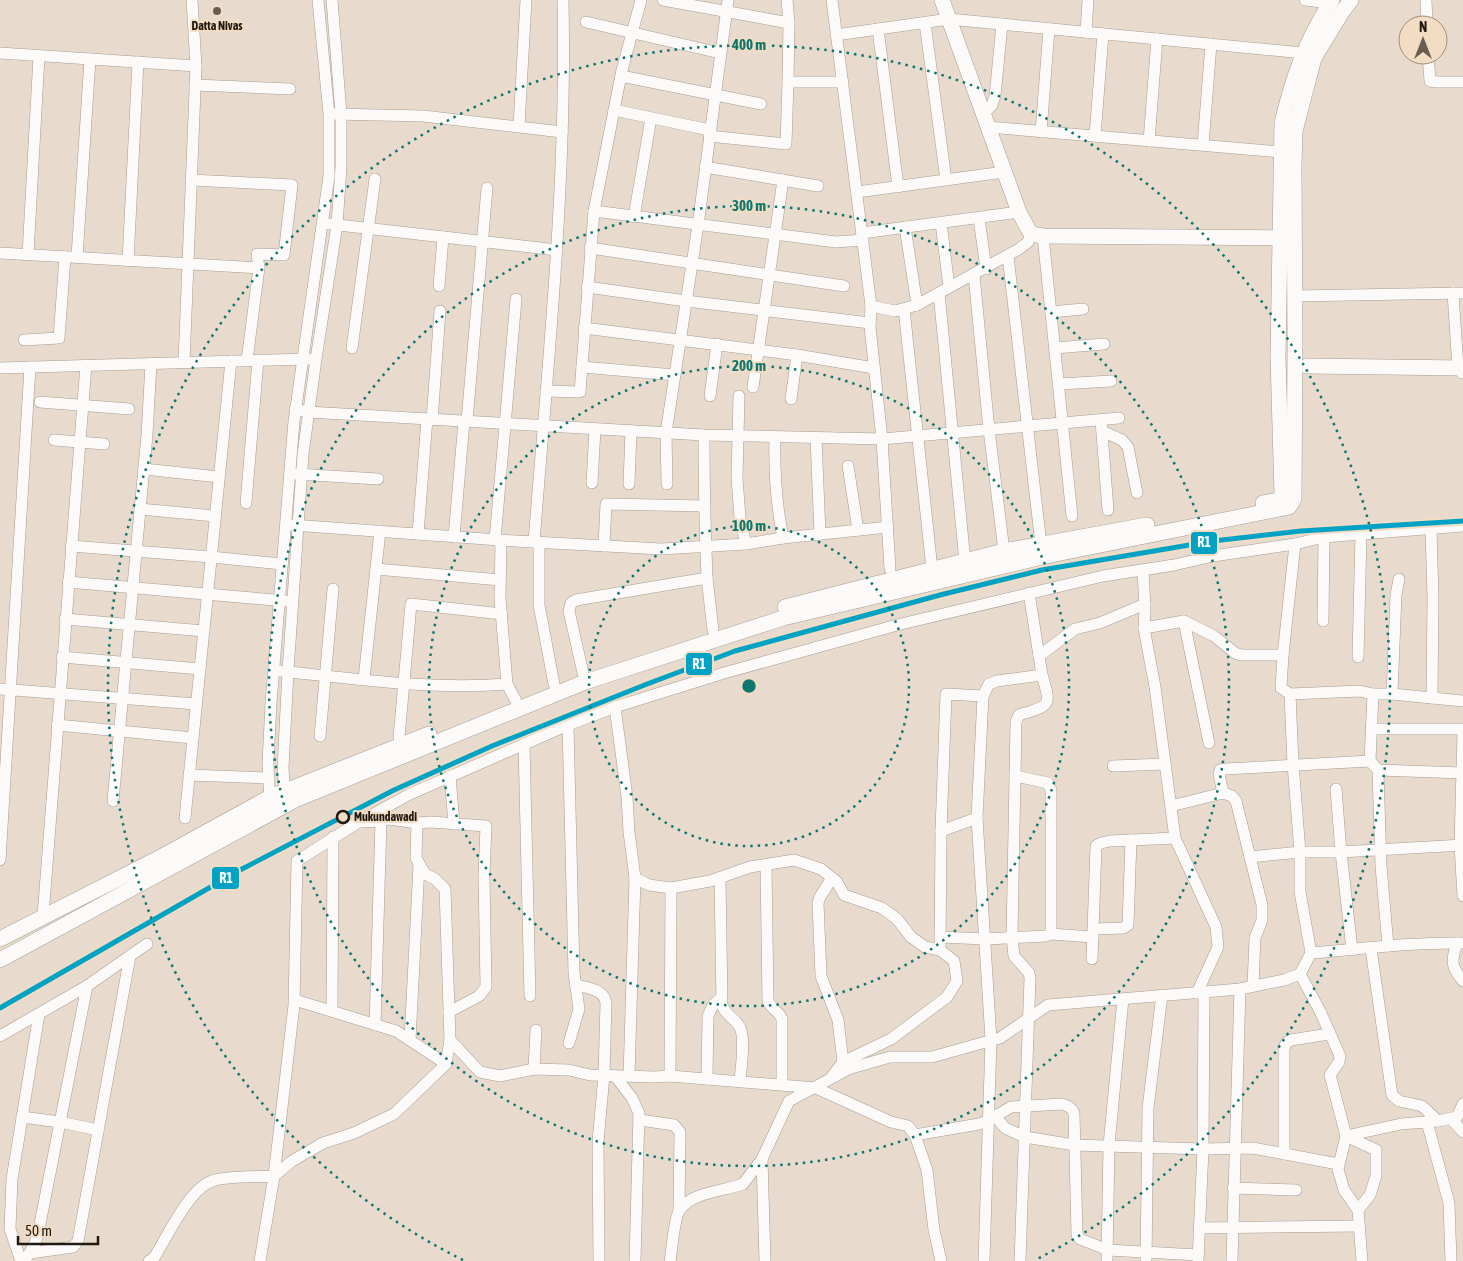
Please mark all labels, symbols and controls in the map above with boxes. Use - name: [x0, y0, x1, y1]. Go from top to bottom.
- marker: Datta Nivas: [211, 5, 223, 17]
- north arrow: [1398, 15, 1448, 65]
- place label: Datta Nivas: [192, 19, 243, 33]
- text: N: [1419, 19, 1427, 35]
- text: 400 m: [731, 36, 766, 53]
- text: 300 m: [732, 197, 766, 214]
- text: 200 m: [732, 357, 766, 374]
- text: 100 m: [732, 517, 766, 534]
- line badge: R1: [1190, 531, 1218, 555]
- text: R1: [1197, 534, 1211, 550]
- line badge: R1: [685, 652, 713, 676]
- text: R1: [692, 656, 706, 672]
- centre of rings: [740, 677, 758, 695]
- marker: Mukundawadi: [336, 810, 350, 824]
- place label: Mukundawadi: [354, 810, 417, 824]
- line badge: R1: [211, 866, 240, 890]
- text: R1: [219, 870, 233, 886]
- scale bar: [18, 1214, 98, 1246]
- text: 50 m: [25, 1222, 52, 1239]

